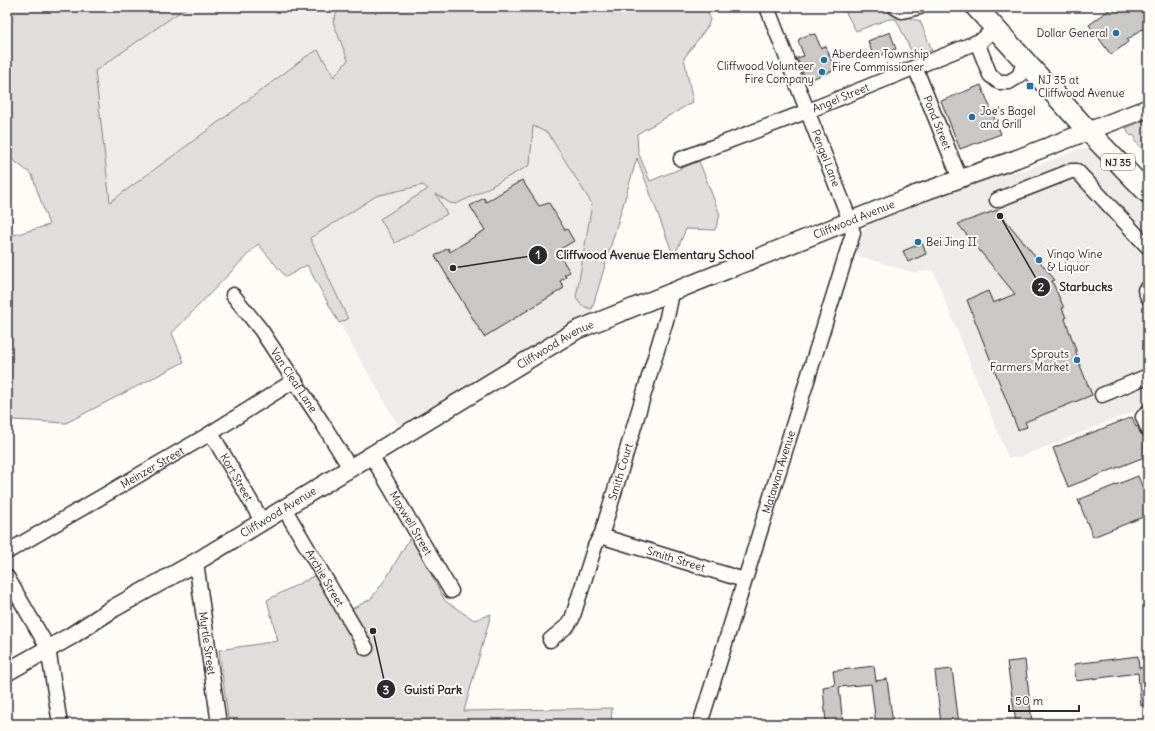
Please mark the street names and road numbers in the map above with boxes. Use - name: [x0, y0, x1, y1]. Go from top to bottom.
- street label: Angel Street: [810, 80, 871, 116]
- street label: Pond Street: [920, 93, 955, 152]
- street label: Pengel Lane: [809, 127, 843, 189]
- road number: NJ 35: [1101, 154, 1135, 170]
- street label: Cliffwood Avenue: [811, 197, 897, 242]
- street label: Cliffwood Avenue: [514, 317, 596, 372]
- street label: Van Cleaf Lane: [268, 345, 320, 415]
- street label: Matawan Avenue: [759, 429, 798, 515]
- street label: Smith Court: [605, 441, 636, 502]
- street label: Meinzer Street: [118, 443, 187, 491]
- street label: Kort Street: [217, 451, 256, 504]
- street label: Cliffwood Avenue: [238, 483, 319, 540]
- street label: Maxwell Street: [387, 488, 436, 558]
- street label: Smith Street: [645, 544, 707, 575]
- street label: Archie Street: [303, 547, 347, 609]
- street label: Myrtle Street: [196, 611, 219, 676]

